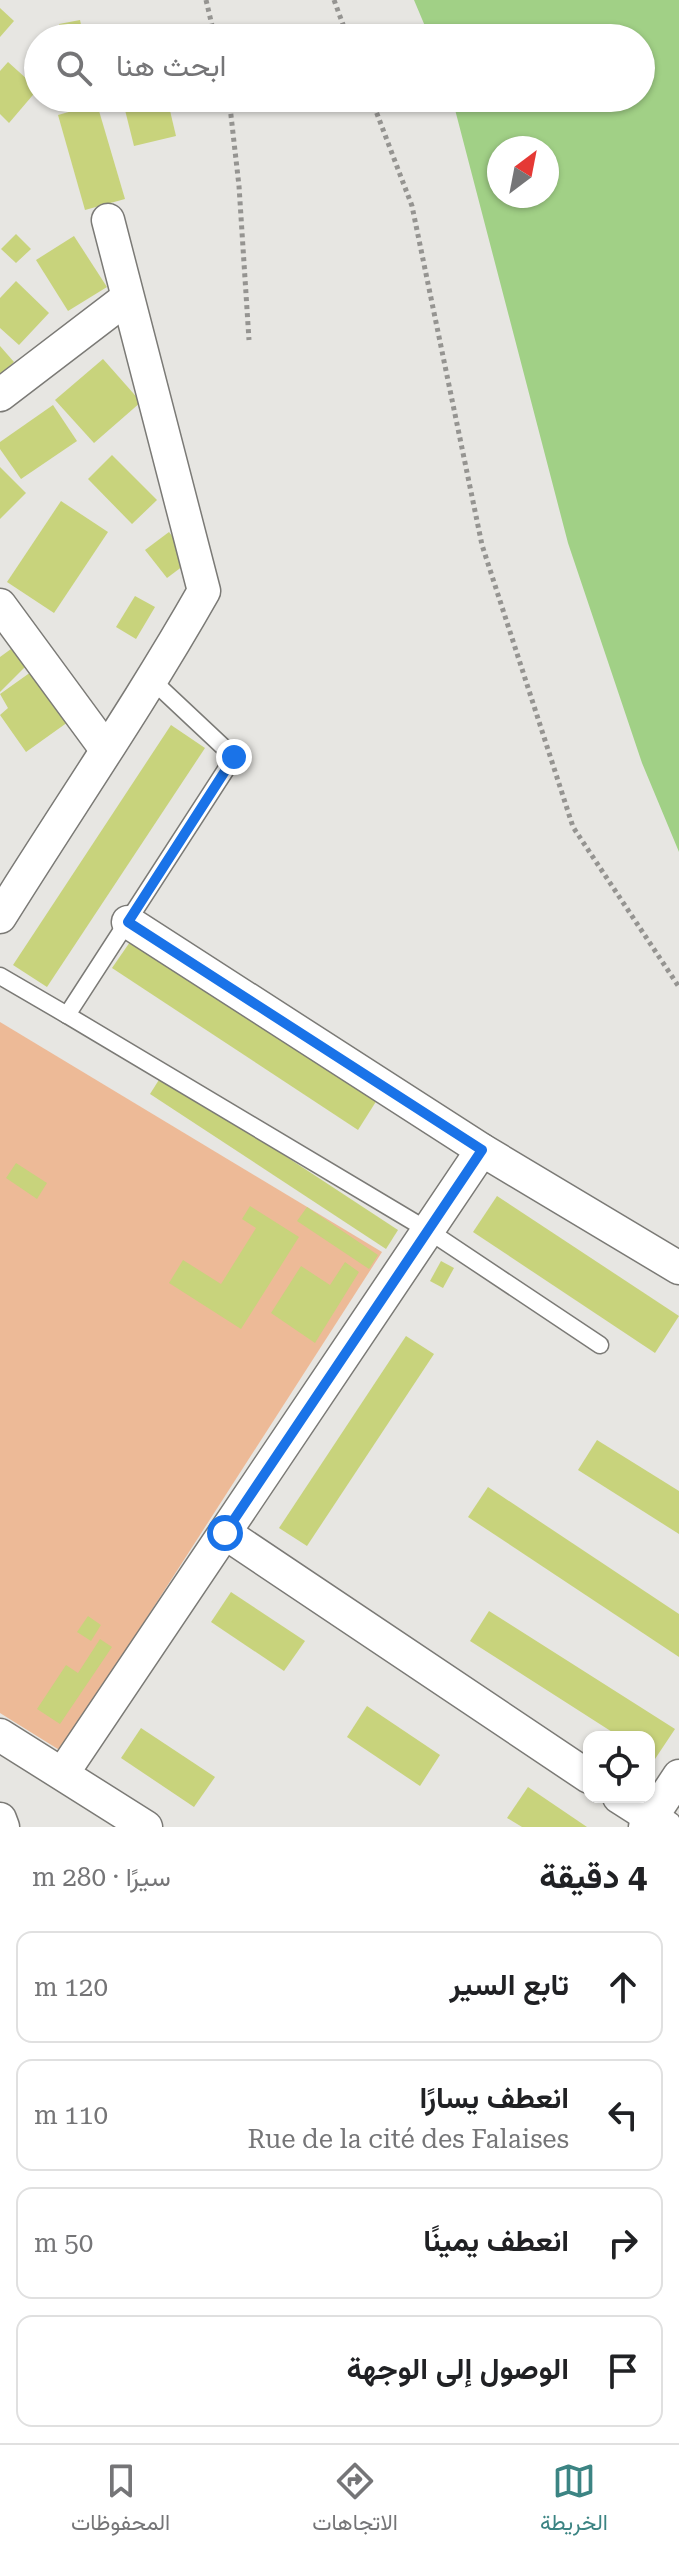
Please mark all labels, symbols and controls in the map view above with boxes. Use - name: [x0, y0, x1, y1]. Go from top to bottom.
- search box: [24, 24, 655, 112]
- icon: search: [52, 46, 96, 90]
- text: ابحث هنا: [116, 48, 227, 83]
- north arrow: [487, 136, 559, 208]
- route end: [216, 739, 252, 775]
- route start: [207, 1515, 243, 1551]
- map controls: [583, 1731, 655, 1803]
- button: locate: [583, 1731, 655, 1803]
- text: 4 دقيقة: [539, 1856, 647, 1896]
- text: سيرًا · 280 m: [32, 1862, 171, 1892]
- icon: ahead: [601, 1965, 645, 2009]
- text: تابع السير: [450, 1967, 569, 2002]
- text: 120 m: [34, 1972, 108, 2002]
- text: انعطف يسارًا: [419, 2080, 569, 2115]
- icon: left: [601, 2093, 645, 2137]
- text: 110 m: [34, 2100, 108, 2130]
- text: Rue de la cité des Falaises: [247, 2124, 569, 2154]
- icon: right: [601, 2221, 645, 2265]
- text: انعطف يمينًا: [423, 2223, 569, 2258]
- text: 50 m: [34, 2228, 93, 2258]
- icon: arrive: [601, 2349, 645, 2393]
- text: الوصول إلى الوجهة: [346, 2351, 569, 2386]
- tab: المحفوظات: [71, 2459, 170, 2542]
- tab: الاتجاهات: [312, 2459, 398, 2542]
- tab: الخريطة: [540, 2459, 608, 2542]

